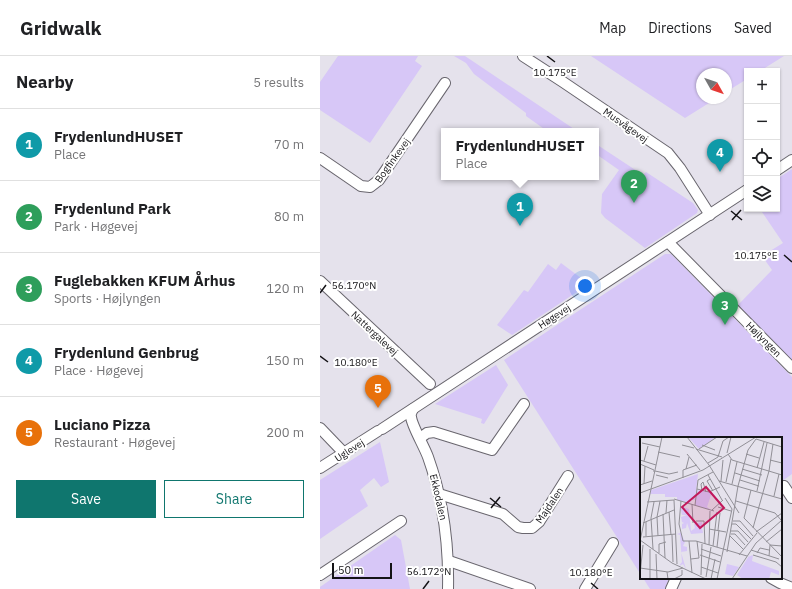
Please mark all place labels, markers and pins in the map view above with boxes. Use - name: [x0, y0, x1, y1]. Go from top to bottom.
- pin: 4: [707, 139, 733, 172]
- pin: 2: [621, 170, 647, 203]
- pin: 1: [507, 193, 533, 226]
- pin: 3: [712, 292, 738, 325]
- pin: 5: [365, 375, 391, 408]

